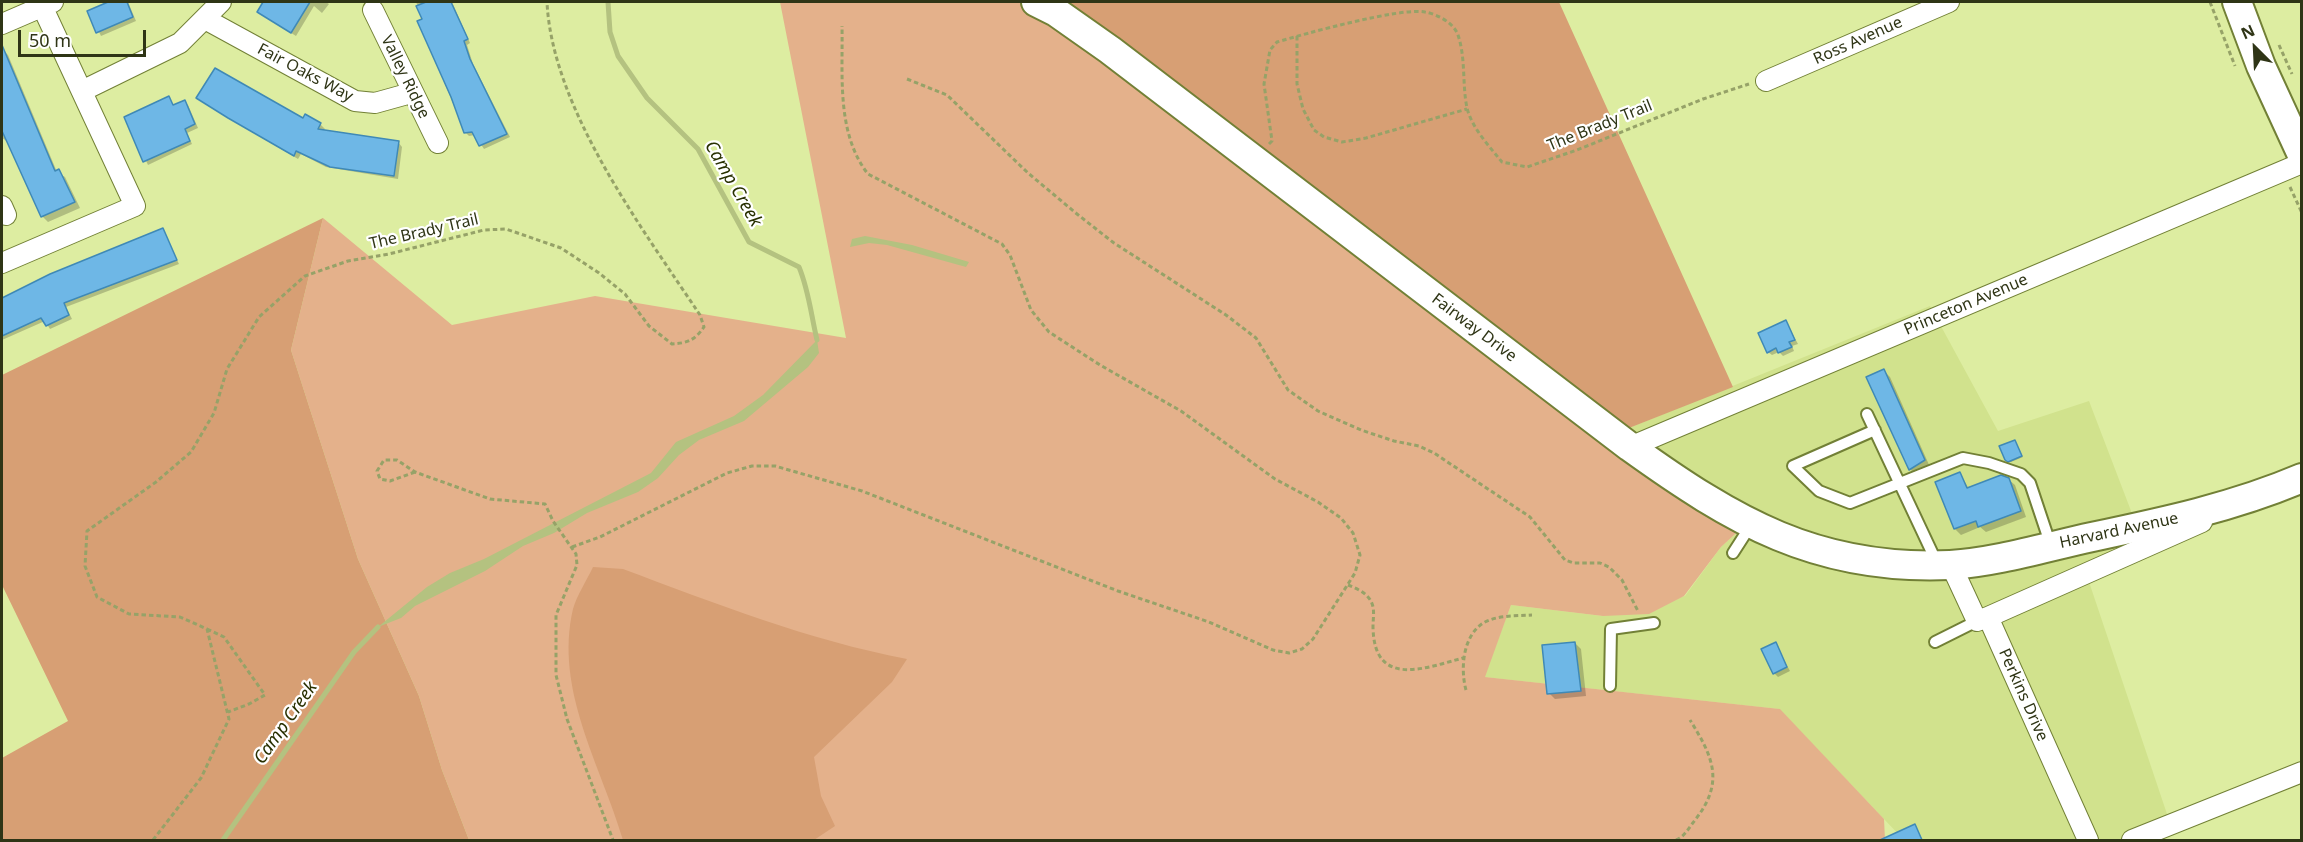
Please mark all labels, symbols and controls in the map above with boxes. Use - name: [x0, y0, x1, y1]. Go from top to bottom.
- street label: Ross Avenue: [1811, 13, 1905, 69]
- scale bar: [21, 18, 148, 56]
- north arrow: [2225, 18, 2285, 78]
- text: N: [2237, 19, 2258, 44]
- text: 50 m: [29, 28, 71, 52]
- street label: Valley Ridge: [377, 32, 433, 122]
- street label: Fair Oaks Way: [254, 40, 356, 106]
- street label: The Brady Trail: [1545, 96, 1655, 156]
- water label: Camp Creek: [700, 137, 766, 231]
- street label: The Brady Trail: [368, 210, 480, 254]
- street label: Princeton Avenue: [1901, 270, 2031, 340]
- street label: Fairway Drive: [1428, 290, 1520, 366]
- street label: Harvard Avenue: [2058, 509, 2180, 553]
- street label: Perkins Drive: [1994, 646, 2052, 744]
- water label: Camp Creek: [250, 678, 322, 768]

